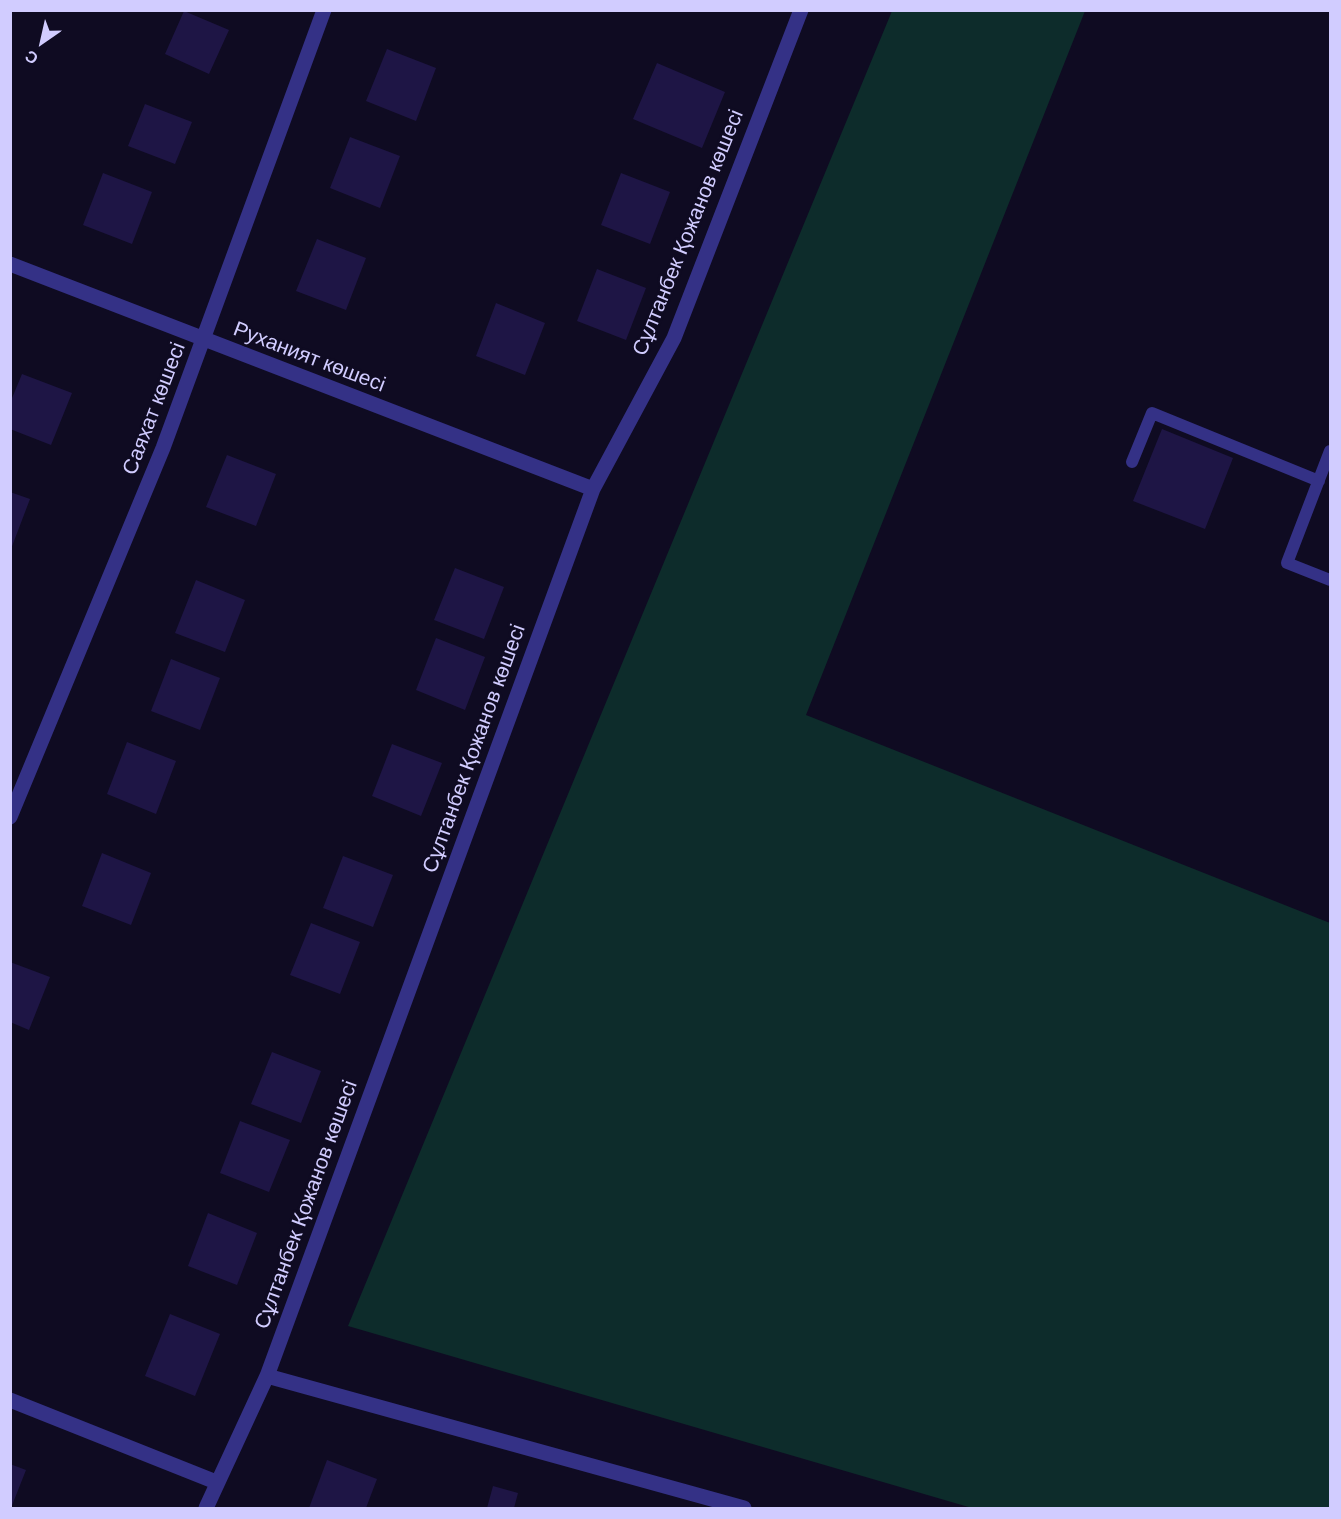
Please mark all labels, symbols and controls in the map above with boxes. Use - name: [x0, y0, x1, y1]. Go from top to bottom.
- north arrow: [12, 12, 72, 72]
- text: С: [21, 45, 42, 69]
- street label: Сұлтанбек Қожанов көшесі: [628, 106, 750, 360]
- street label: Руханият көшесі: [229, 317, 389, 399]
- street label: Саяхат көшесі: [118, 339, 192, 479]
- street label: Сұлтанбек Қожанов көшесі: [418, 621, 532, 877]
- street label: Сұлтанбек Қожанов көшесі: [250, 1077, 364, 1333]

